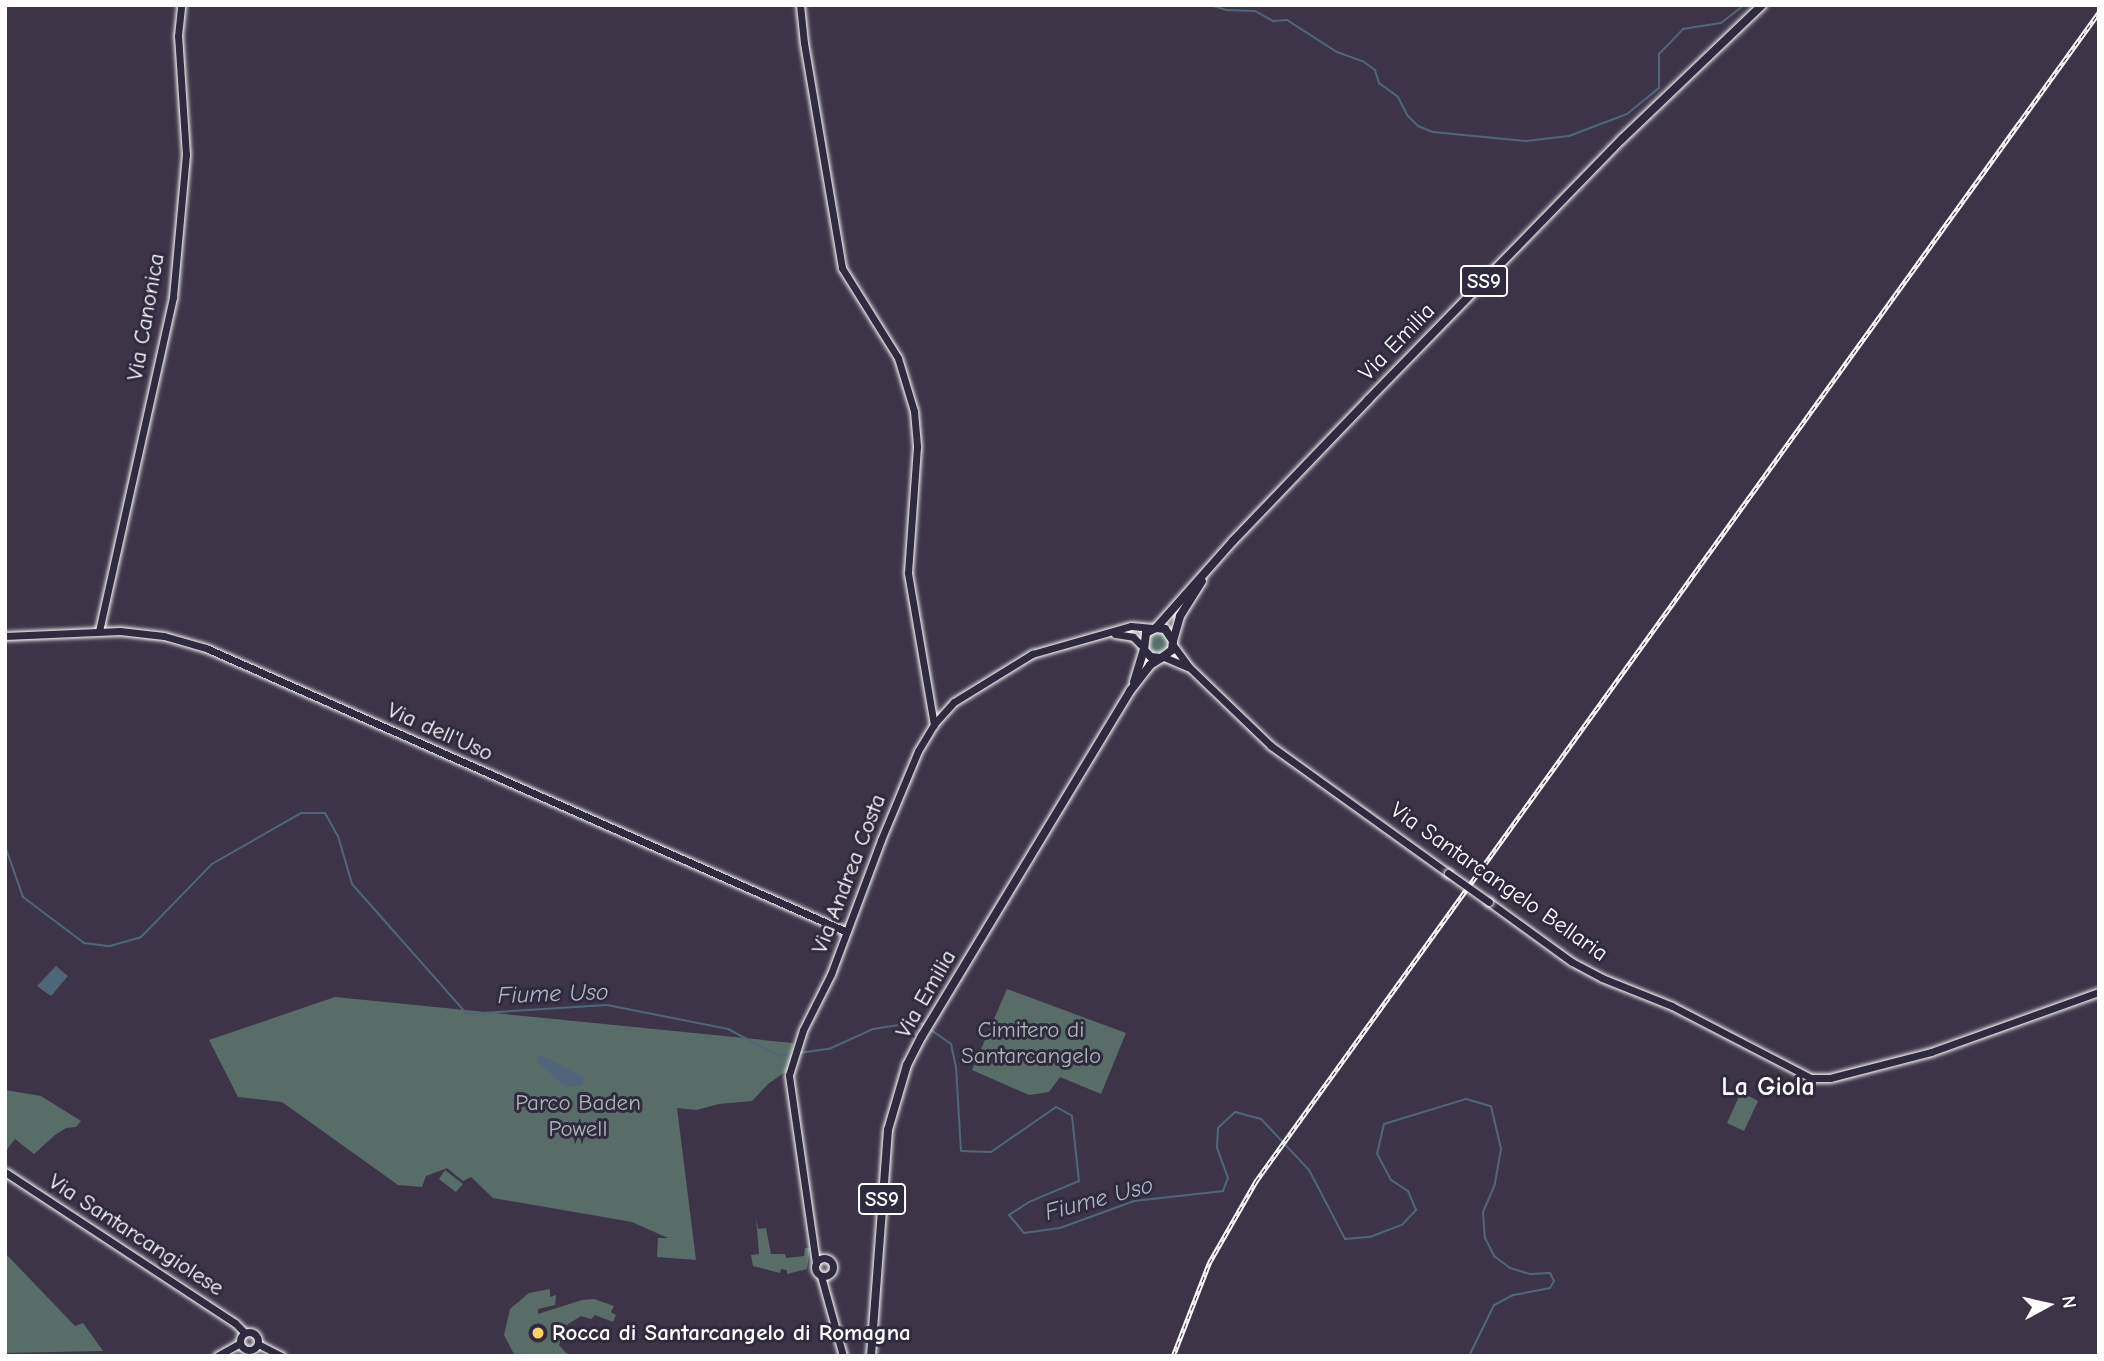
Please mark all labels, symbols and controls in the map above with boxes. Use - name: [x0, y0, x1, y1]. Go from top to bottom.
- street label: Via Canonica: [121, 251, 171, 383]
- road number: SS9: [1460, 264, 1508, 298]
- street label: Via Emilia: [1353, 297, 1441, 387]
- street label: Via dell'Uso: [383, 696, 497, 768]
- street label: Via Andrea Costa: [806, 790, 892, 958]
- street label: Via Santarcangelo Bellaria: [1385, 796, 1613, 968]
- street label: Via Emilia: [890, 945, 962, 1043]
- water label: Fiume Uso: [497, 978, 609, 1010]
- park label: Cimitero di Santarcangelo: [961, 1016, 1101, 1070]
- district label: La Giola: [1721, 1072, 1815, 1104]
- park label: Parco Baden Powell: [515, 1089, 641, 1143]
- street label: Via Santarcangiolese: [43, 1168, 229, 1302]
- water label: Fiume Uso: [1042, 1171, 1156, 1227]
- road number: SS9: [858, 1182, 906, 1216]
- north arrow: [2013, 1270, 2083, 1340]
- text: N: [2057, 1294, 2081, 1310]
- place label: Rocca di Santarcangelo di Romagna: [552, 1319, 911, 1347]
- marker: Rocca di Santarcangelo di Romagna: [530, 1325, 546, 1341]

